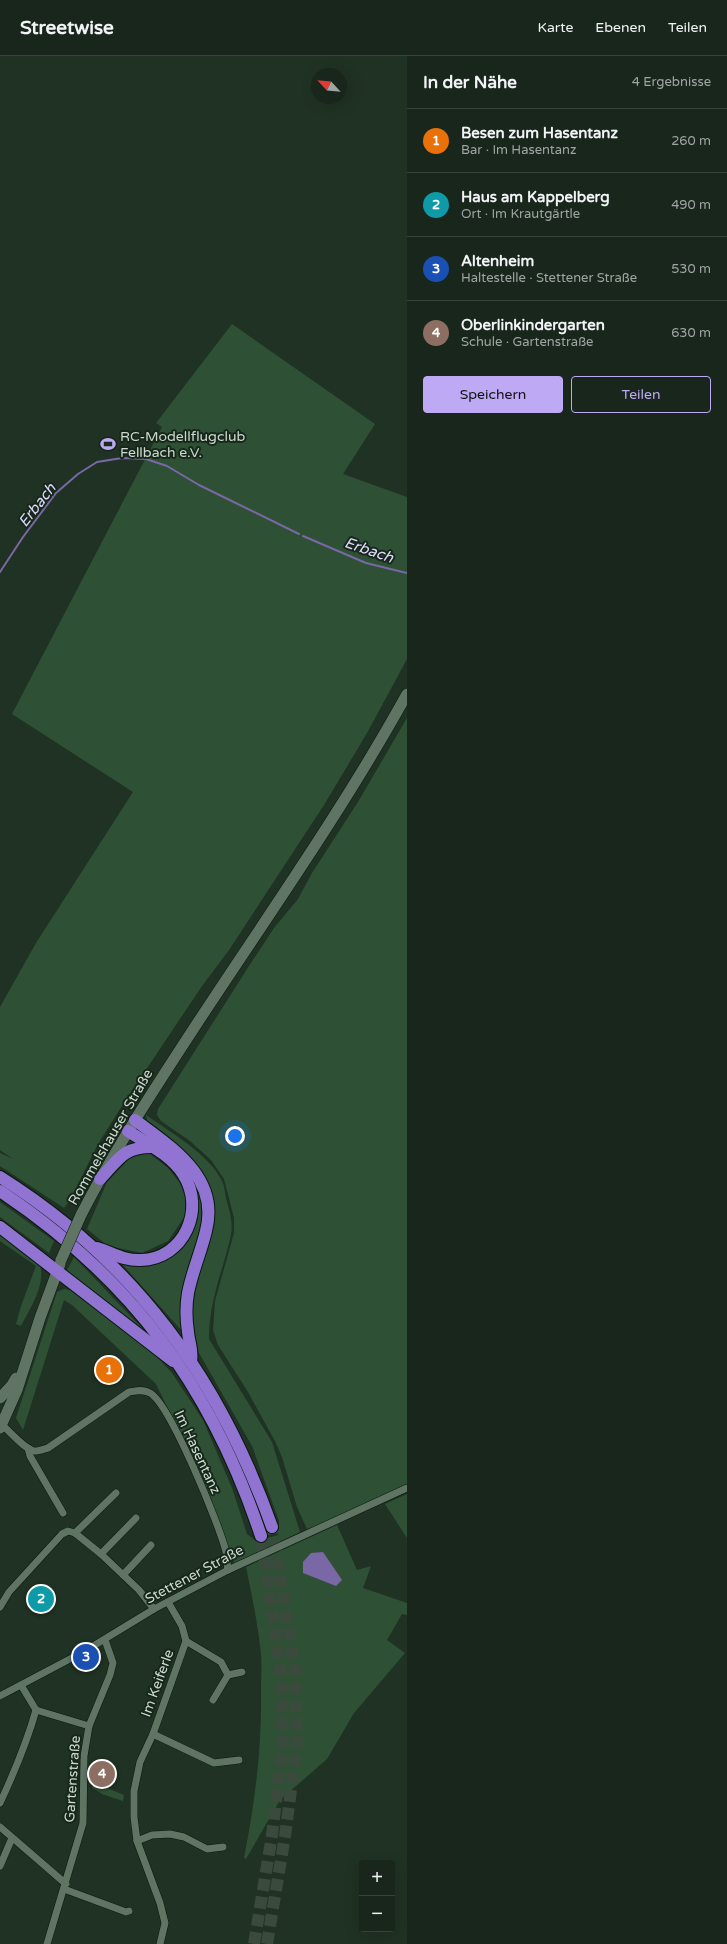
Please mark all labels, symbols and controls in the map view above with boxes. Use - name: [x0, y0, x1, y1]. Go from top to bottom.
- text: Streetwise: [20, 17, 114, 39]
- text: Karte: [538, 19, 573, 36]
- text: Ebenen: [595, 19, 646, 36]
- text: Teilen: [668, 19, 707, 36]
- north arrow: [311, 68, 347, 104]
- text: In der Nähe: [423, 72, 517, 93]
- text: 4 Ergebnisse: [632, 74, 711, 90]
- text: Besen zum Hasentanz: [461, 124, 618, 142]
- text: 1: [432, 133, 440, 149]
- text: 260 m: [671, 133, 711, 149]
- text: Bar · Im Hasentanz: [461, 142, 576, 158]
- text: Haus am Kappelberg: [461, 188, 610, 206]
- text: 2: [432, 197, 440, 213]
- text: 490 m: [671, 197, 711, 213]
- text: Ort · Im Krautgärtle: [461, 206, 580, 222]
- text: Altenheim: [461, 252, 534, 270]
- text: 3: [432, 261, 440, 277]
- text: 530 m: [671, 261, 711, 277]
- text: Haltestelle · Stettener Straße: [461, 270, 637, 286]
- text: Oberlinkindergarten: [461, 316, 605, 334]
- text: 4: [432, 325, 440, 341]
- text: 630 m: [671, 325, 711, 341]
- text: Schule · Gartenstraße: [461, 334, 593, 350]
- button: Speichern: [423, 376, 563, 413]
- button: Teilen: [571, 376, 711, 413]
- place label: RC-Modellflugclub Fellbach e.V.: [120, 428, 245, 461]
- sports icon: RC-Modellflugclub Fellbach e.V.: [99, 435, 117, 453]
- water label: Erbach: [14, 479, 60, 530]
- water label: Erbach: [342, 533, 396, 567]
- street label: Rommelshauser Straße: [65, 1066, 156, 1208]
- your location: [225, 1126, 245, 1146]
- pin: 1: [96, 1355, 122, 1385]
- street label: Im Hasentanz: [171, 1408, 224, 1497]
- street label: Stettener Straße: [142, 1541, 246, 1607]
- pin: 2: [28, 1584, 54, 1614]
- pin: 3: [73, 1642, 99, 1672]
- street label: Im Keiferle: [137, 1647, 178, 1719]
- street label: Gartenstraße: [61, 1735, 84, 1823]
- pin: 4: [89, 1759, 115, 1789]
- map controls: [359, 1860, 395, 1932]
- button: +: [359, 1860, 395, 1896]
- button: −: [359, 1896, 395, 1932]

